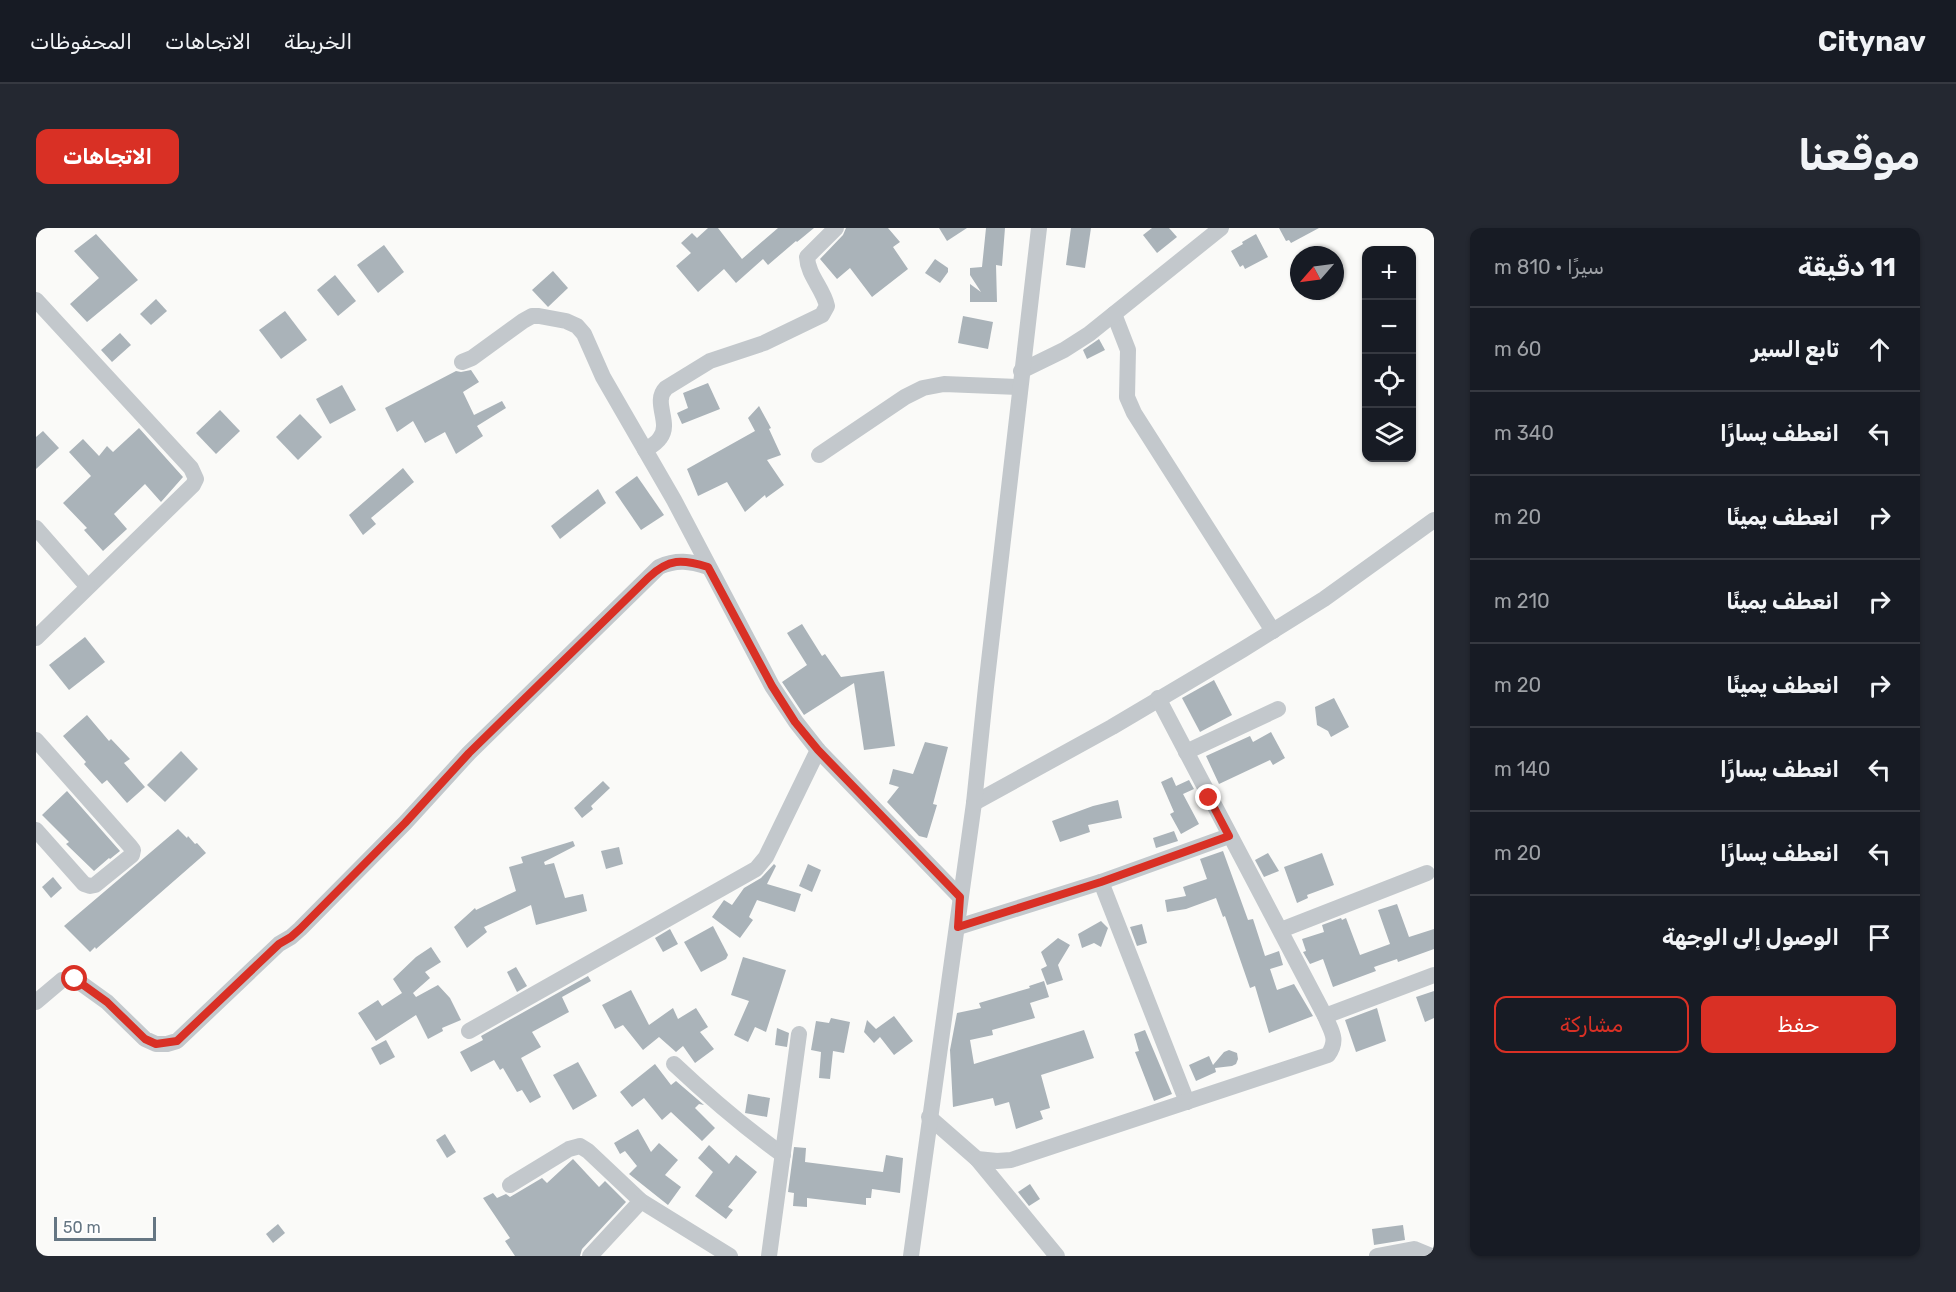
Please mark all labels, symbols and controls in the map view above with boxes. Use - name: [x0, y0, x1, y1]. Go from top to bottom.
- text: Citynav: [1818, 25, 1926, 58]
- text: المحفوظات: [30, 29, 132, 54]
- text: الاتجاهات: [165, 29, 251, 54]
- text: الخريطة: [284, 29, 352, 54]
- button: الاتجاهات: [36, 129, 179, 184]
- text: موقعنا: [1798, 131, 1920, 181]
- north arrow: [1290, 246, 1344, 300]
- map controls: [1362, 246, 1416, 462]
- button: +: [1362, 246, 1416, 300]
- text: 11 دقيقة: [1798, 252, 1896, 283]
- text: سيرًا · 810 m: [1494, 255, 1604, 279]
- button: −: [1362, 300, 1416, 354]
- icon: ahead: [1863, 333, 1896, 366]
- text: تابع السير: [1751, 336, 1839, 363]
- text: 60 m: [1494, 337, 1541, 361]
- button: locate: [1362, 354, 1416, 408]
- button: layers: [1362, 408, 1416, 462]
- icon: left: [1863, 417, 1896, 450]
- text: انعطف يسارًا: [1720, 420, 1839, 447]
- text: 340 m: [1494, 421, 1554, 445]
- icon: right: [1863, 501, 1896, 534]
- text: انعطف يمينًا: [1726, 504, 1839, 531]
- text: 20 m: [1494, 505, 1541, 529]
- icon: right: [1863, 585, 1896, 618]
- text: انعطف يمينًا: [1726, 588, 1839, 615]
- text: 210 m: [1494, 589, 1550, 613]
- icon: right: [1863, 669, 1896, 702]
- text: انعطف يمينًا: [1726, 672, 1839, 699]
- text: 20 m: [1494, 673, 1541, 697]
- icon: left: [1863, 753, 1896, 786]
- text: انعطف يسارًا: [1720, 756, 1839, 783]
- text: 140 m: [1494, 757, 1550, 781]
- route end: [1195, 784, 1221, 810]
- icon: left: [1863, 837, 1896, 870]
- text: انعطف يسارًا: [1720, 840, 1839, 867]
- text: 20 m: [1494, 841, 1541, 865]
- icon: arrive: [1863, 921, 1896, 954]
- text: الوصول إلى الوجهة: [1662, 924, 1839, 951]
- route start: [61, 965, 87, 991]
- button: مشاركة: [1494, 996, 1689, 1053]
- button: حفظ: [1701, 996, 1896, 1053]
- scale bar: [54, 1214, 156, 1242]
- text: 50 m: [63, 1218, 101, 1237]

